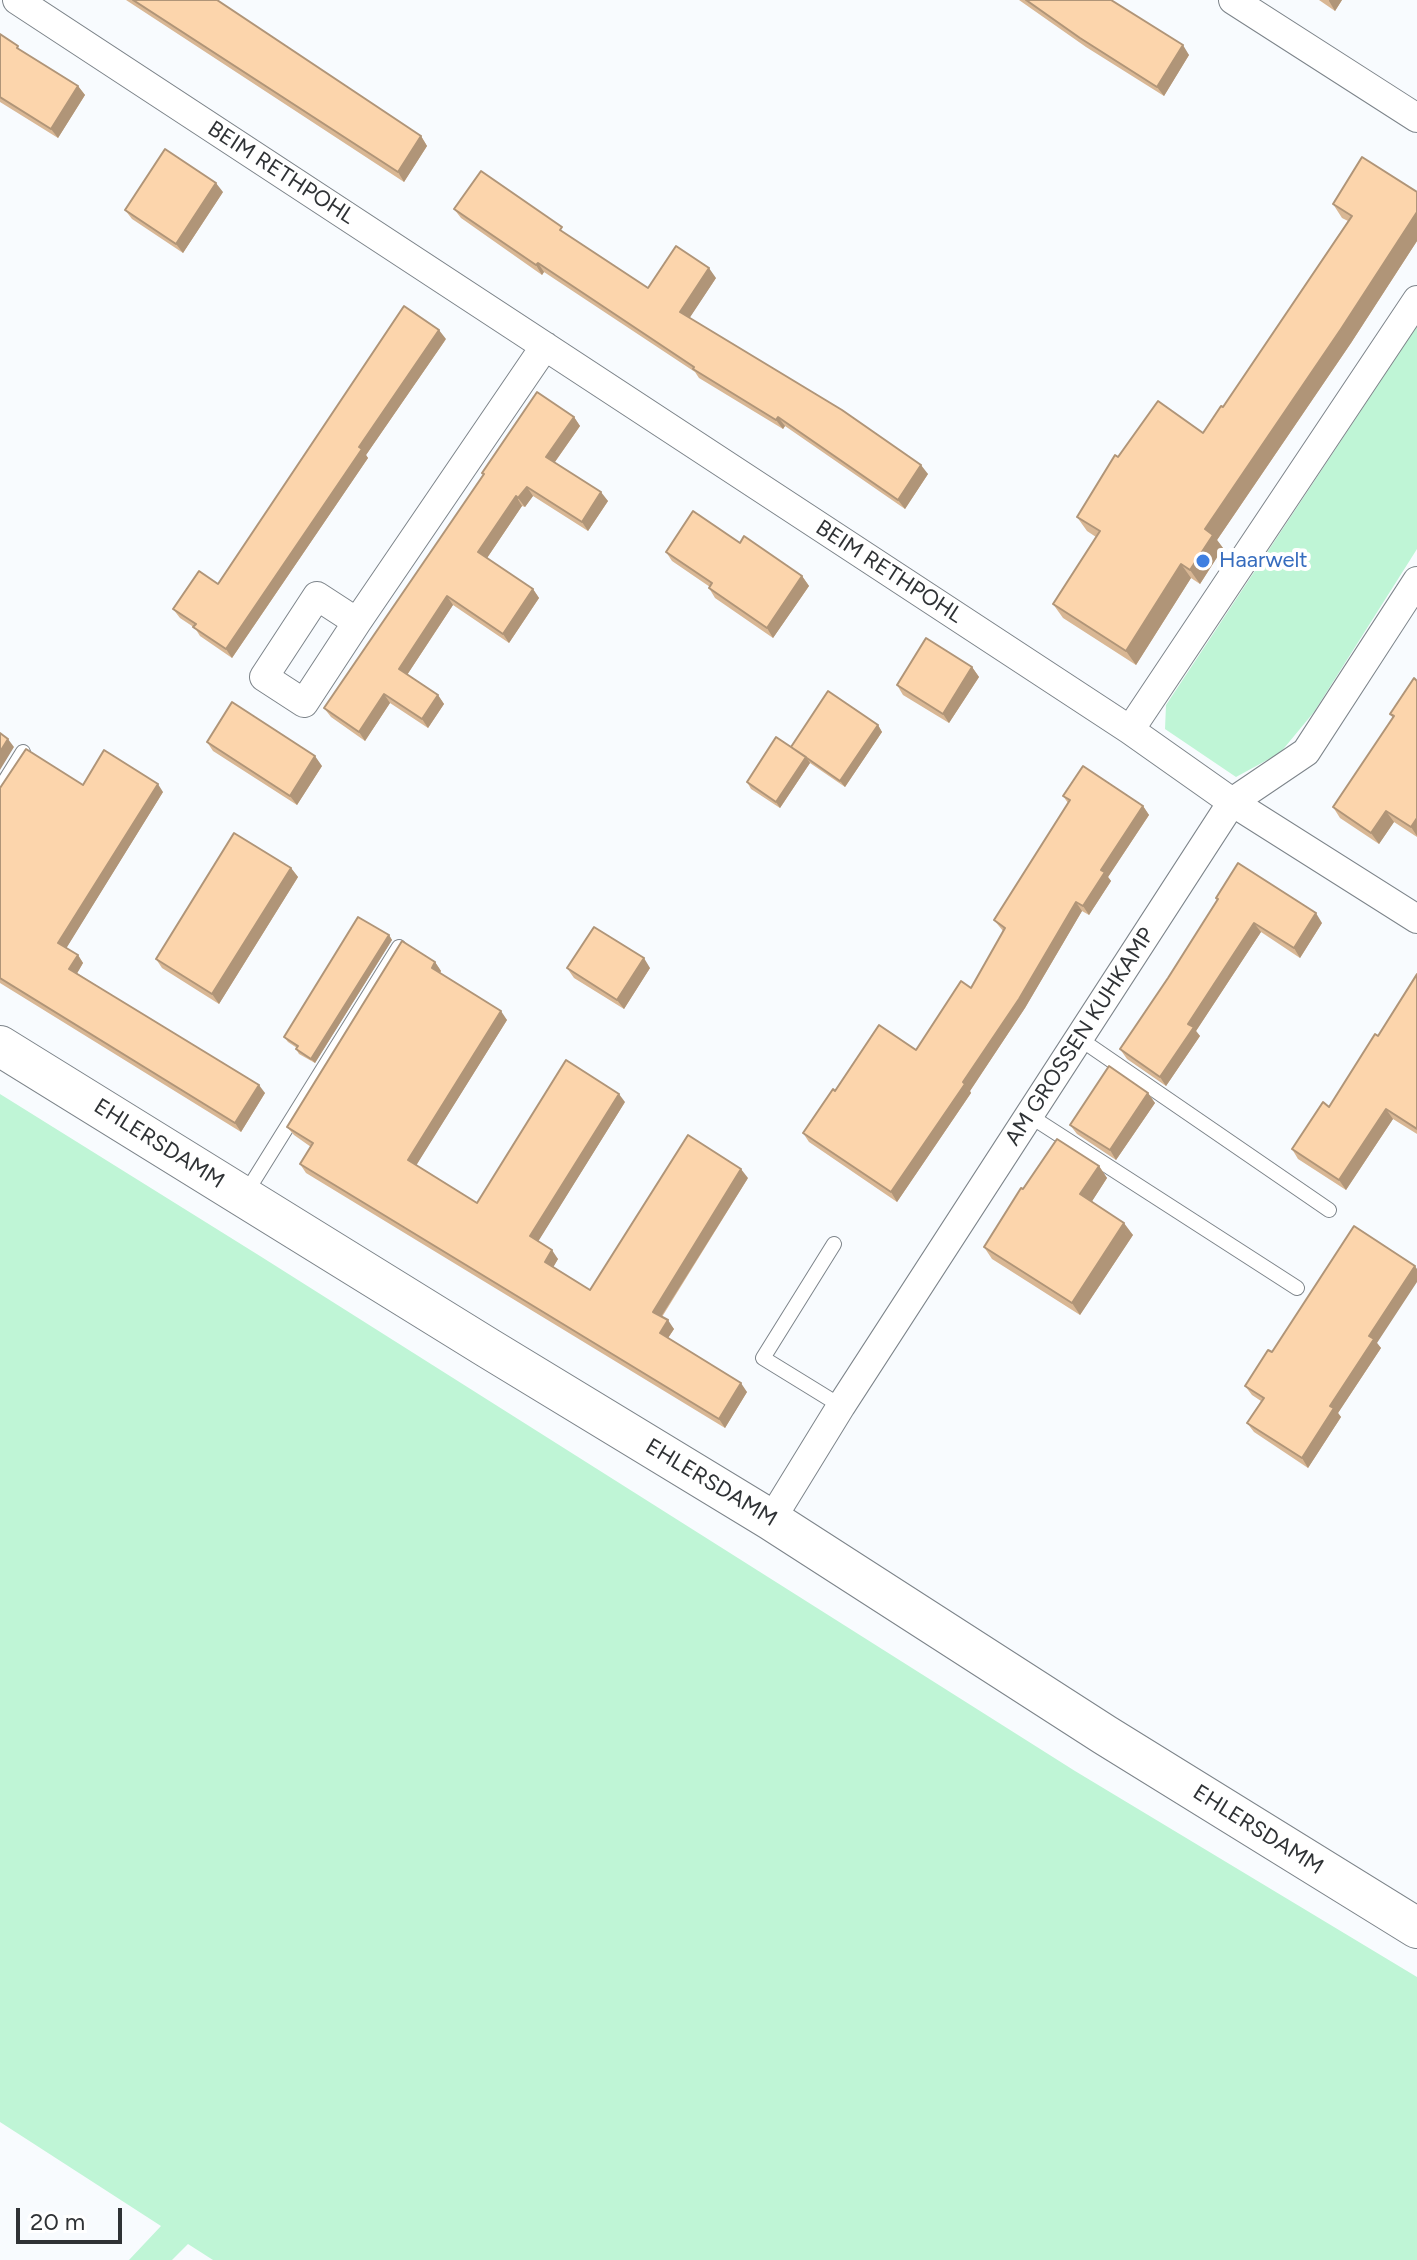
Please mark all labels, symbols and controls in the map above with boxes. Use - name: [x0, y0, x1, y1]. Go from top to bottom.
- street label: BEIM RETHPOHL: [203, 116, 359, 230]
- street label: BEIM RETHPOHL: [811, 515, 967, 629]
- place label: Haarwelt: [1219, 548, 1308, 574]
- marker: Haarwelt: [1194, 552, 1212, 570]
- street label: AM GROSSEN KUHKAMP: [1000, 923, 1160, 1151]
- street label: EHLERSDAMM: [89, 1093, 229, 1195]
- street label: EHLERSDAMM: [641, 1433, 781, 1533]
- street label: EHLERSDAMM: [1188, 1779, 1328, 1881]
- scale bar: [20, 2192, 126, 2242]
- text: 20 m: [30, 2207, 85, 2236]

